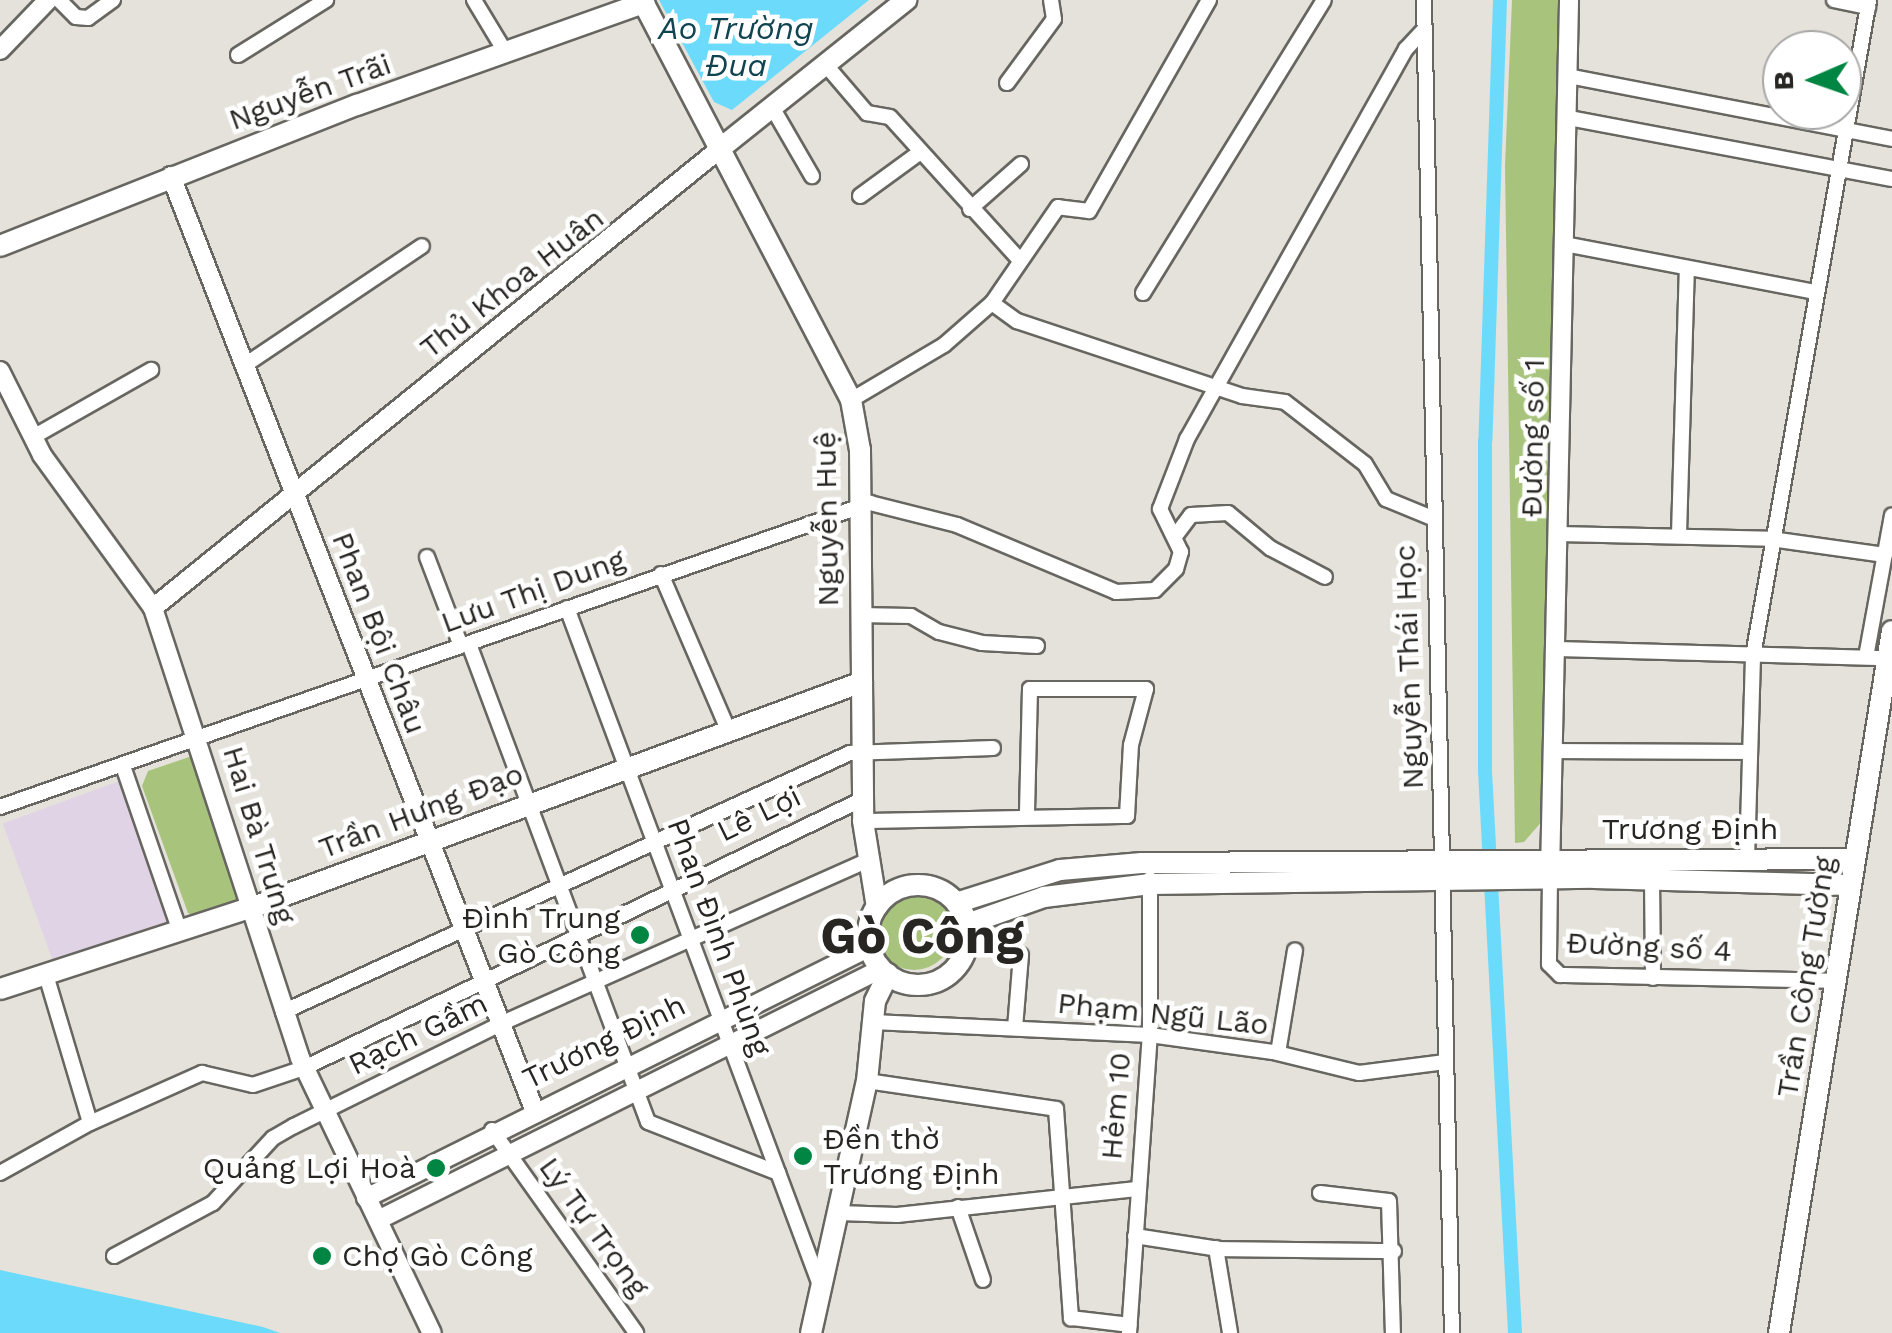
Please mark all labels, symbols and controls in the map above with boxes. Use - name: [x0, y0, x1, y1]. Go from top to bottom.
- water label: Ao Trường Đua: [658, 10, 814, 85]
- north arrow: [1762, 30, 1862, 130]
- street label: Nguyễn Trãi: [224, 46, 396, 138]
- text: B: [1767, 71, 1800, 91]
- street label: Thủ Khoa Huân: [413, 200, 611, 366]
- street label: Đường số 1: [1514, 358, 1552, 518]
- street label: Nguyễn Huệ: [807, 431, 847, 607]
- street label: Phan Bội Châu: [324, 527, 434, 739]
- street label: Lưu Thị Dung: [436, 541, 630, 641]
- street label: Nguyễn Thái Học: [1387, 544, 1431, 790]
- street label: Hai Bà Trưng: [215, 741, 303, 929]
- street label: Trần Hưng Đạo: [314, 756, 528, 866]
- street label: Lê Lợi: [711, 778, 807, 850]
- street label: Trương Định: [1602, 811, 1778, 847]
- street label: Phan Đình Phùng: [659, 813, 779, 1061]
- street label: Trần Công Tường: [1769, 854, 1843, 1100]
- place label: Đình Trung Gò Công: [461, 900, 620, 970]
- district label: Gò Công: [820, 906, 1024, 966]
- marker: Đình Trung Gò Công: [629, 924, 651, 946]
- street label: Đường số 4: [1565, 925, 1733, 969]
- street label: Rạch Gầm: [343, 985, 493, 1083]
- street label: Phạm Ngũ Lão: [1056, 985, 1270, 1043]
- street label: Trương Định: [517, 987, 691, 1097]
- street label: Hẻm 10: [1093, 1051, 1139, 1161]
- place label: Đền thờ Trương Định: [823, 1121, 1000, 1192]
- marker: Đền thờ Trương Định: [792, 1145, 814, 1167]
- street label: Lý Tự Trọng: [531, 1149, 657, 1305]
- place label: Quảng Lợi Hoà: [203, 1150, 416, 1186]
- marker: Quảng Lợi Hoà: [425, 1157, 447, 1179]
- place label: Chợ Gò Công: [342, 1238, 532, 1274]
- marker: Chợ Gò Công: [311, 1245, 333, 1267]

